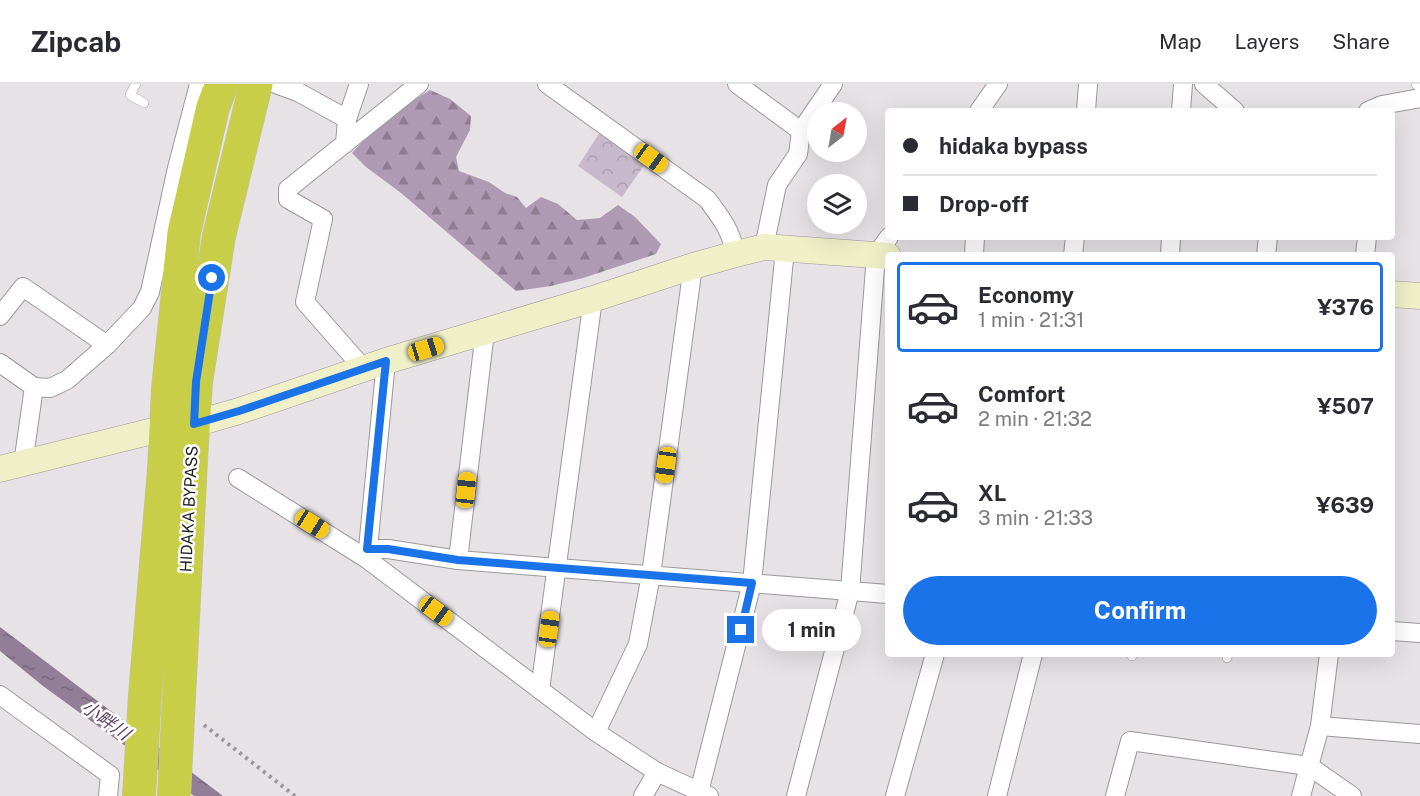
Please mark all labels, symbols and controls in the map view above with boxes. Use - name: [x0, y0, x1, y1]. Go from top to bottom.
- text: Zipcab: [30, 25, 121, 58]
- text: Map: [1159, 29, 1202, 54]
- text: Layers: [1235, 29, 1299, 54]
- text: Share: [1332, 29, 1390, 54]
- north arrow: [807, 102, 867, 162]
- map controls: [807, 102, 867, 234]
- text: hidaka bypass: [939, 133, 1088, 159]
- car: [631, 140, 671, 176]
- button: layers: [807, 174, 867, 234]
- text: Drop-off: [939, 191, 1029, 217]
- route start: [198, 264, 225, 291]
- icon: car: [906, 280, 960, 334]
- text: Economy: [978, 282, 1074, 308]
- text: ¥376: [1317, 294, 1374, 320]
- text: 1 min · 21:31: [978, 308, 1084, 332]
- car: [406, 335, 446, 363]
- icon: car: [906, 379, 960, 433]
- text: Comfort: [978, 381, 1065, 407]
- text: ¥507: [1317, 393, 1374, 419]
- text: 2 min · 21:32: [978, 407, 1092, 431]
- street label: HIDAKA BYPASS: [176, 445, 202, 573]
- car: [655, 446, 677, 484]
- car: [455, 471, 477, 509]
- icon: car: [906, 478, 960, 532]
- text: XL: [978, 480, 1006, 506]
- text: ¥639: [1316, 492, 1374, 518]
- text: 3 min · 21:33: [978, 506, 1093, 530]
- car: [292, 507, 332, 541]
- button: Confirm: [903, 576, 1377, 645]
- car: [416, 593, 456, 629]
- callout: 1 min: [762, 609, 861, 651]
- car: [538, 610, 560, 648]
- route end: [727, 616, 754, 643]
- text: 1 min: [787, 618, 836, 642]
- water label: 小畔川: [78, 696, 136, 745]

